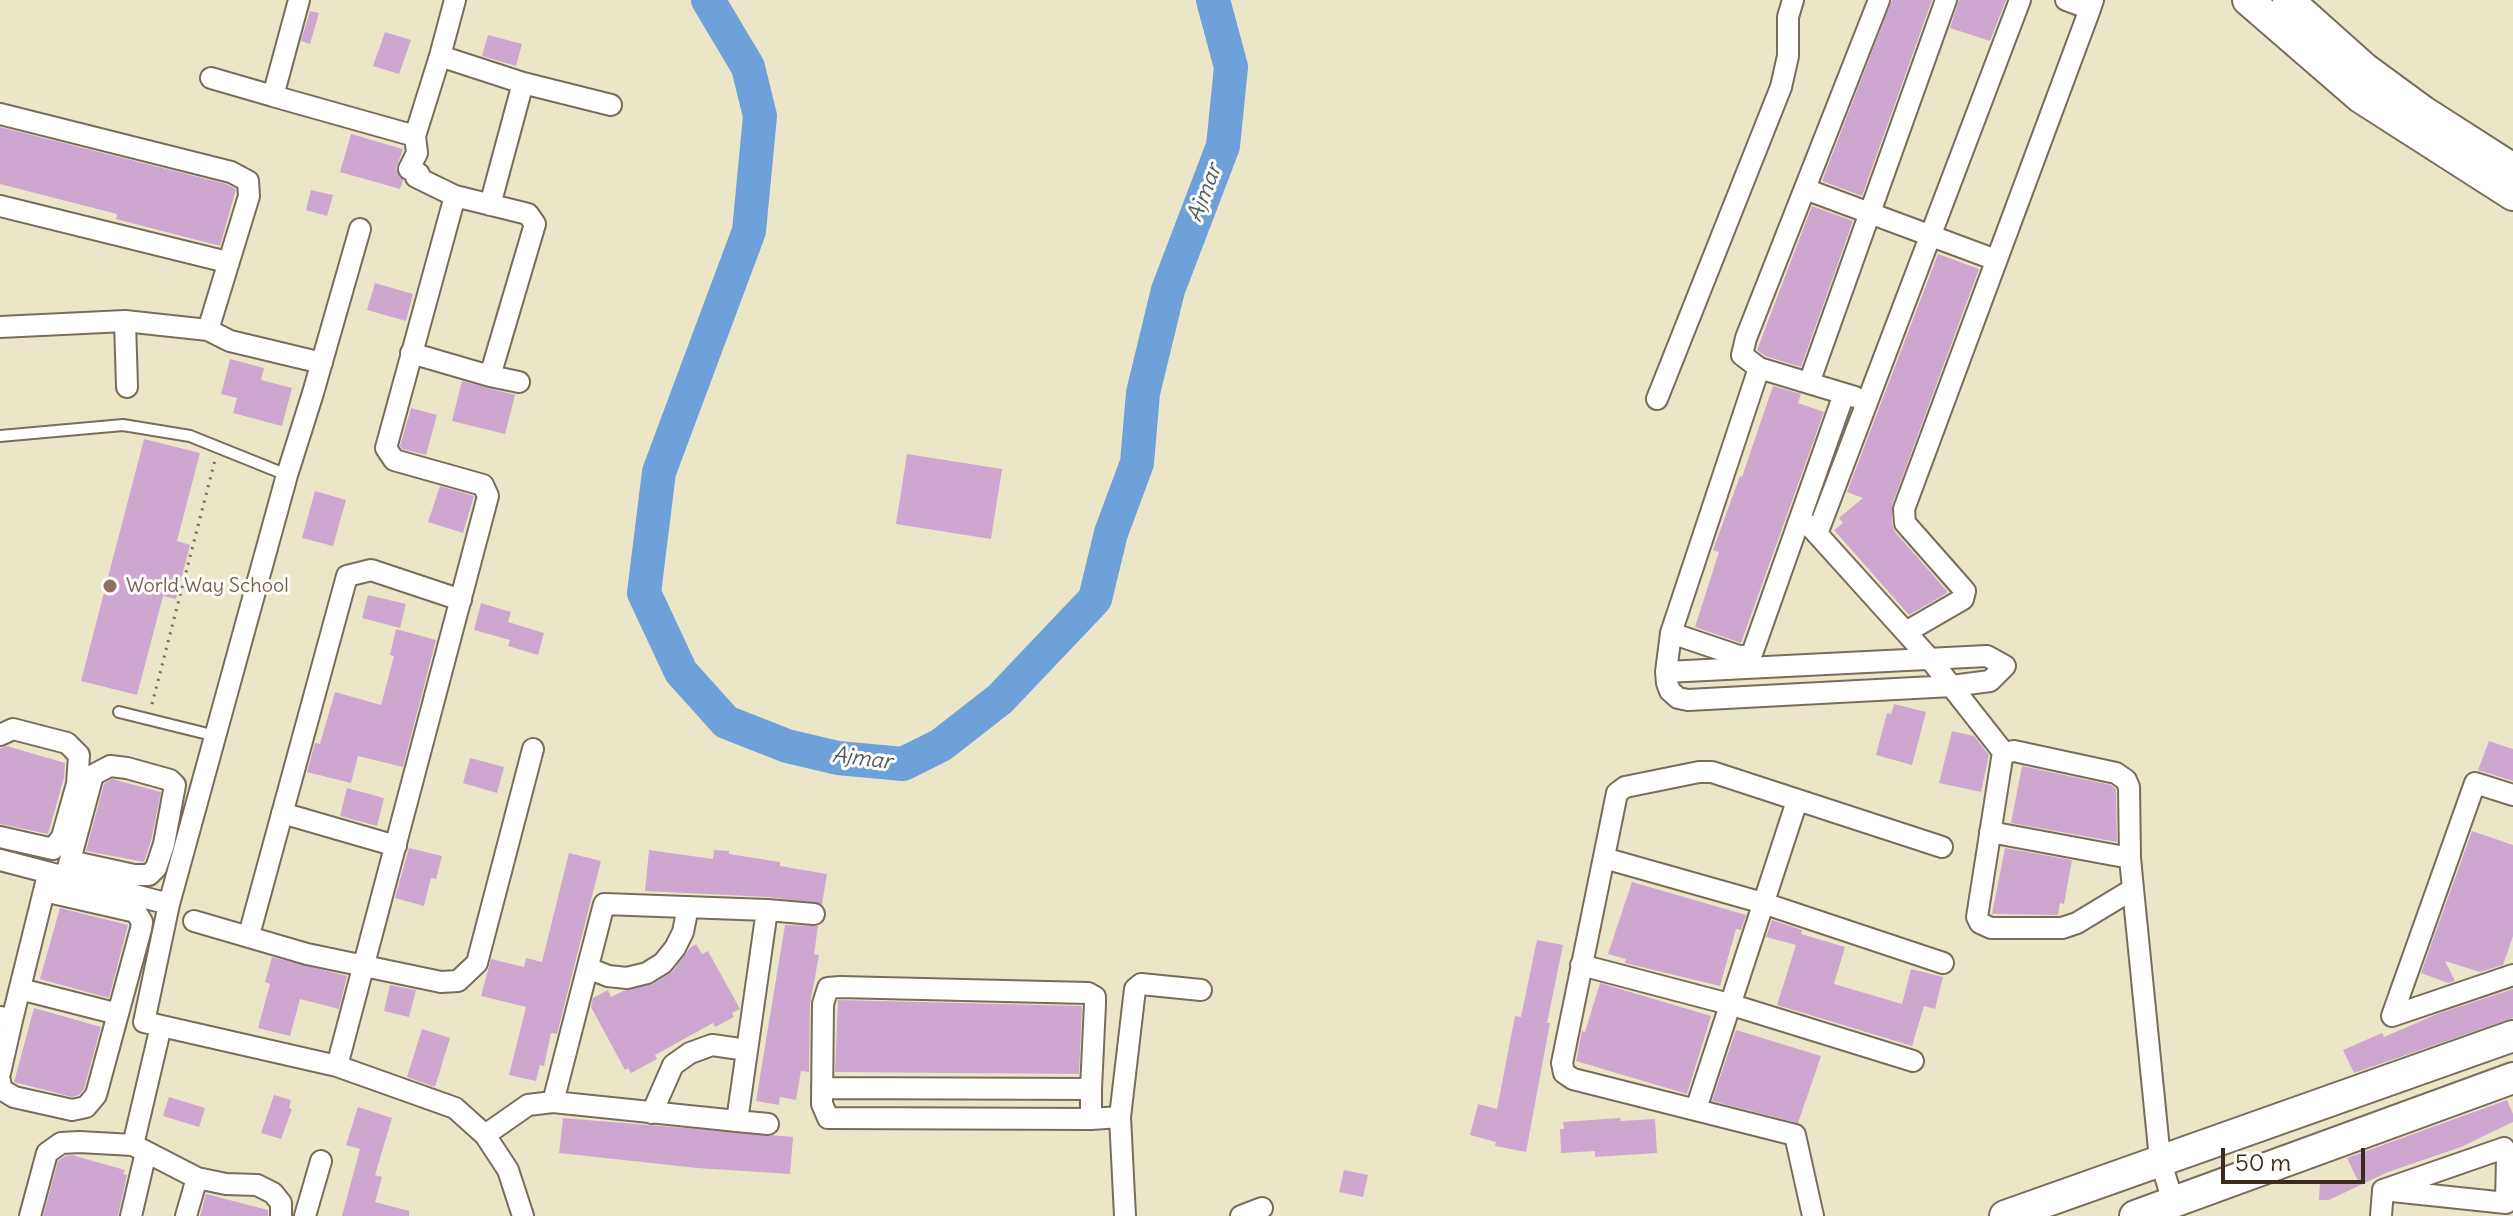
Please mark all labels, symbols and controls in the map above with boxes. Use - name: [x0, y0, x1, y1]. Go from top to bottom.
- water label: Ajmar: [1182, 160, 1228, 226]
- place label: World Way School: [126, 574, 289, 598]
- marker: World Way School: [101, 577, 119, 595]
- water label: Ajmar: [831, 742, 893, 776]
- scale bar: [2225, 1132, 2369, 1182]
- text: 50 m: [2235, 1147, 2291, 1177]

